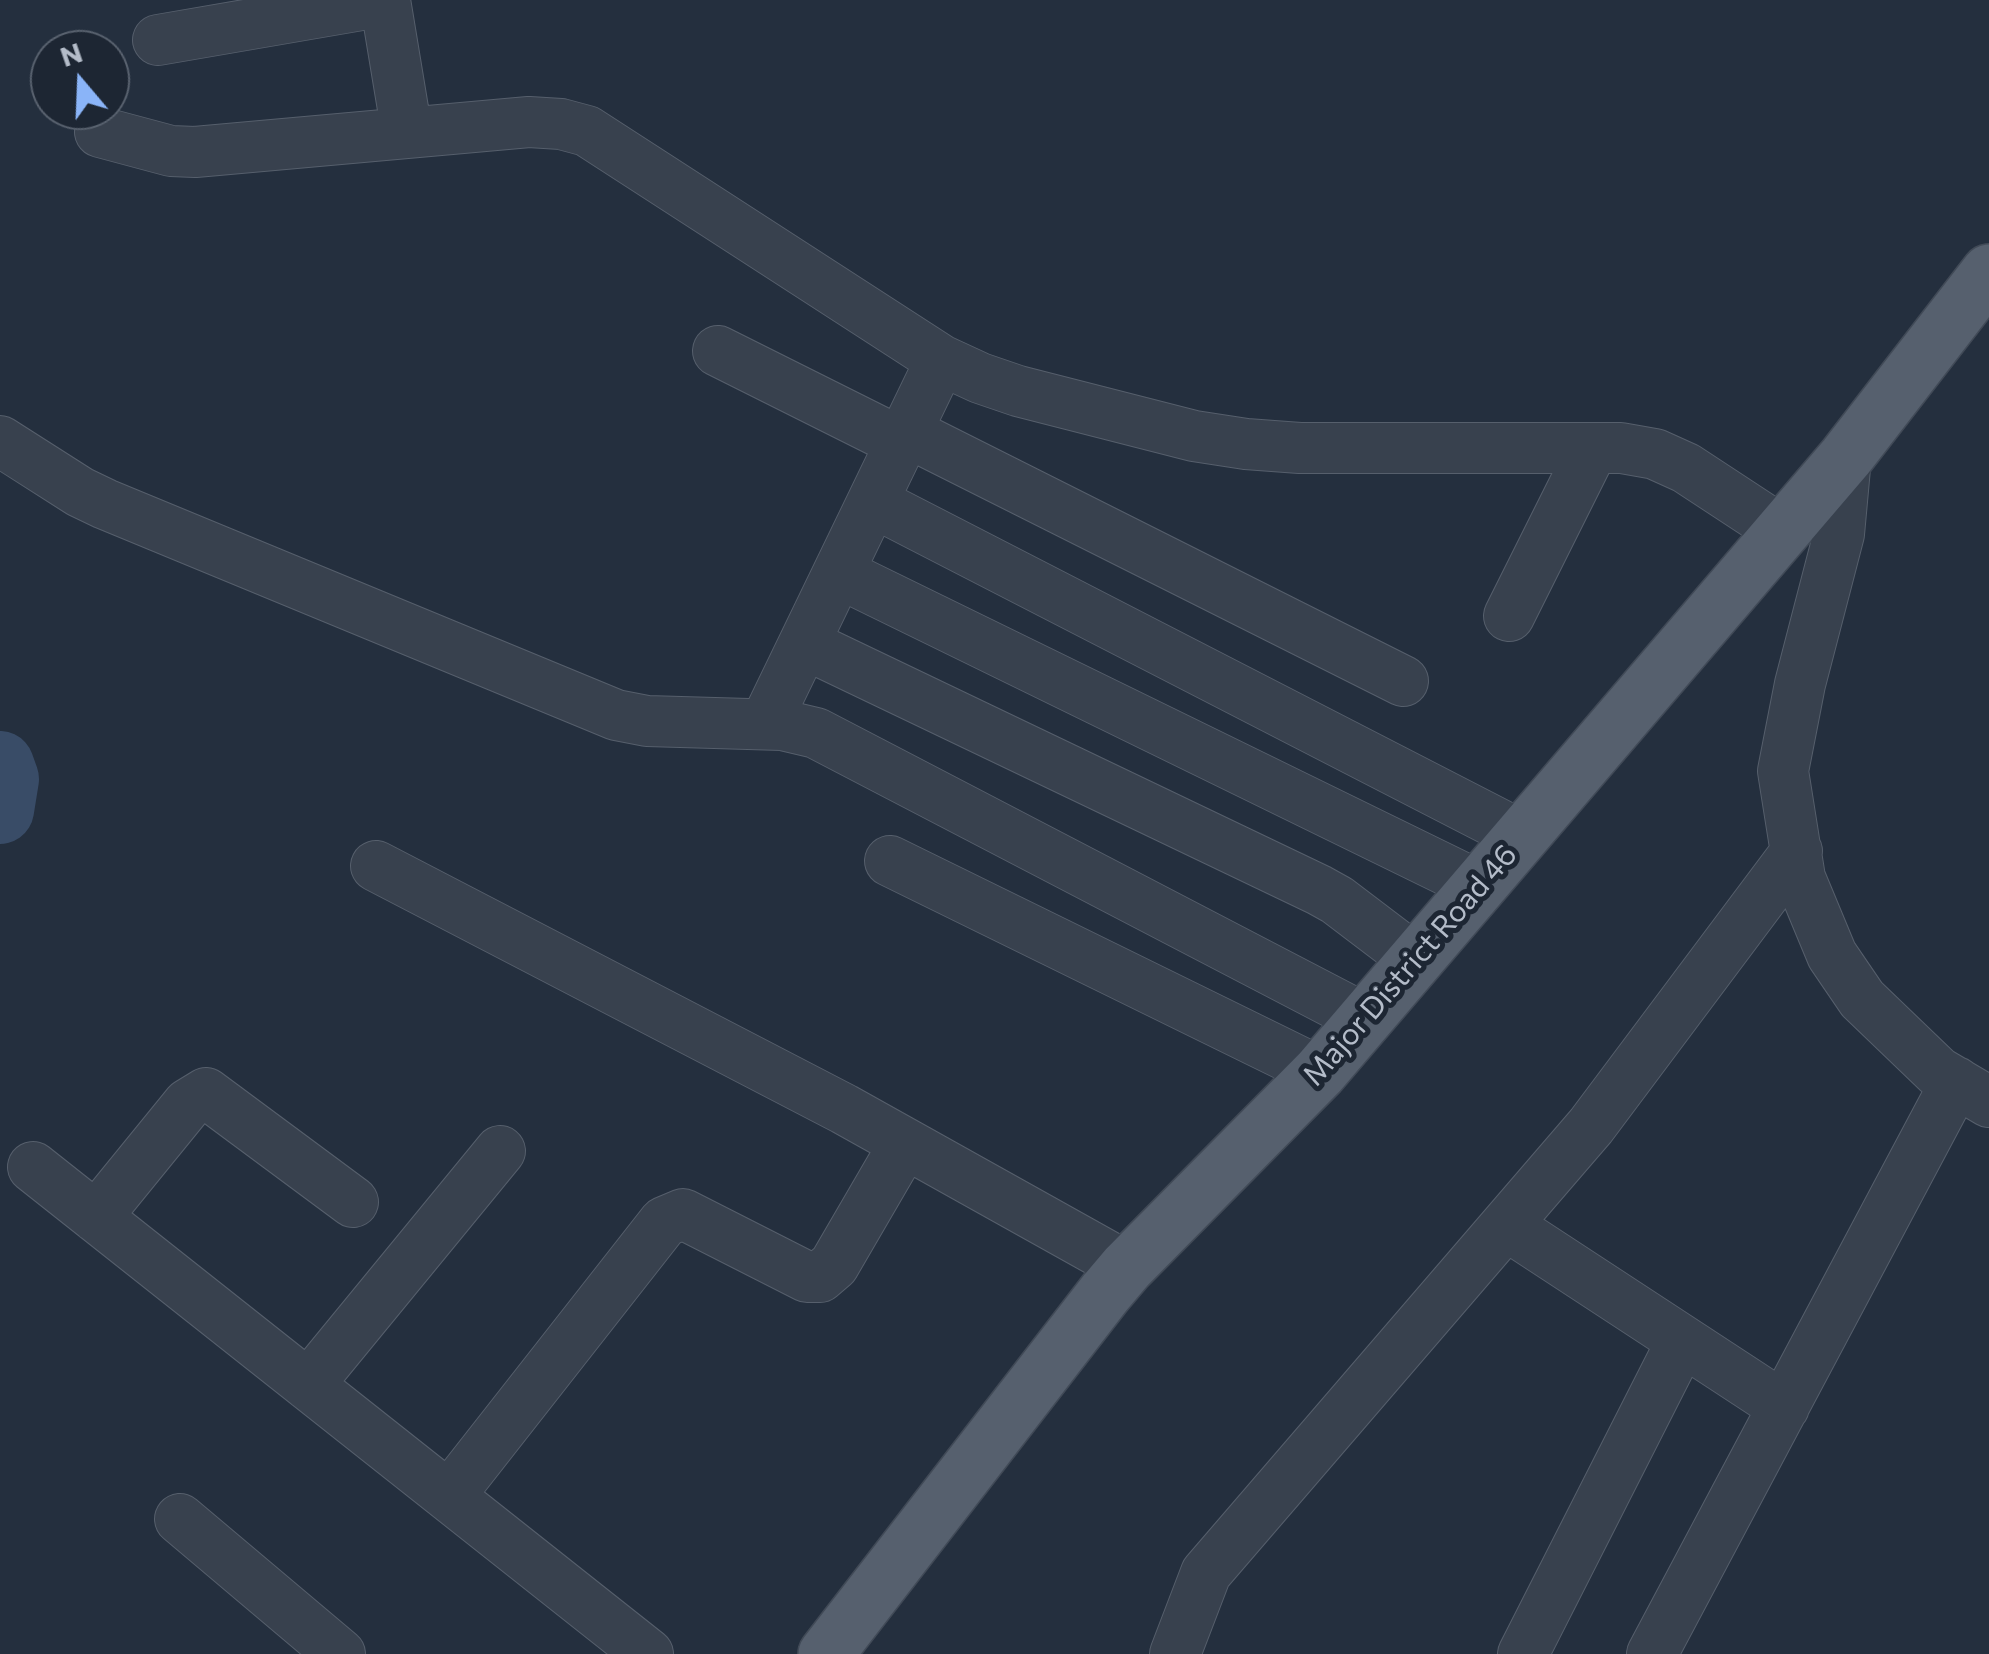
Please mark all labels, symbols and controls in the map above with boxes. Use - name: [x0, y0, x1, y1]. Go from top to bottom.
- north arrow: [30, 30, 130, 130]
- text: N: [55, 34, 86, 73]
- street label: Major District Road 46: [1295, 837, 1525, 1093]

